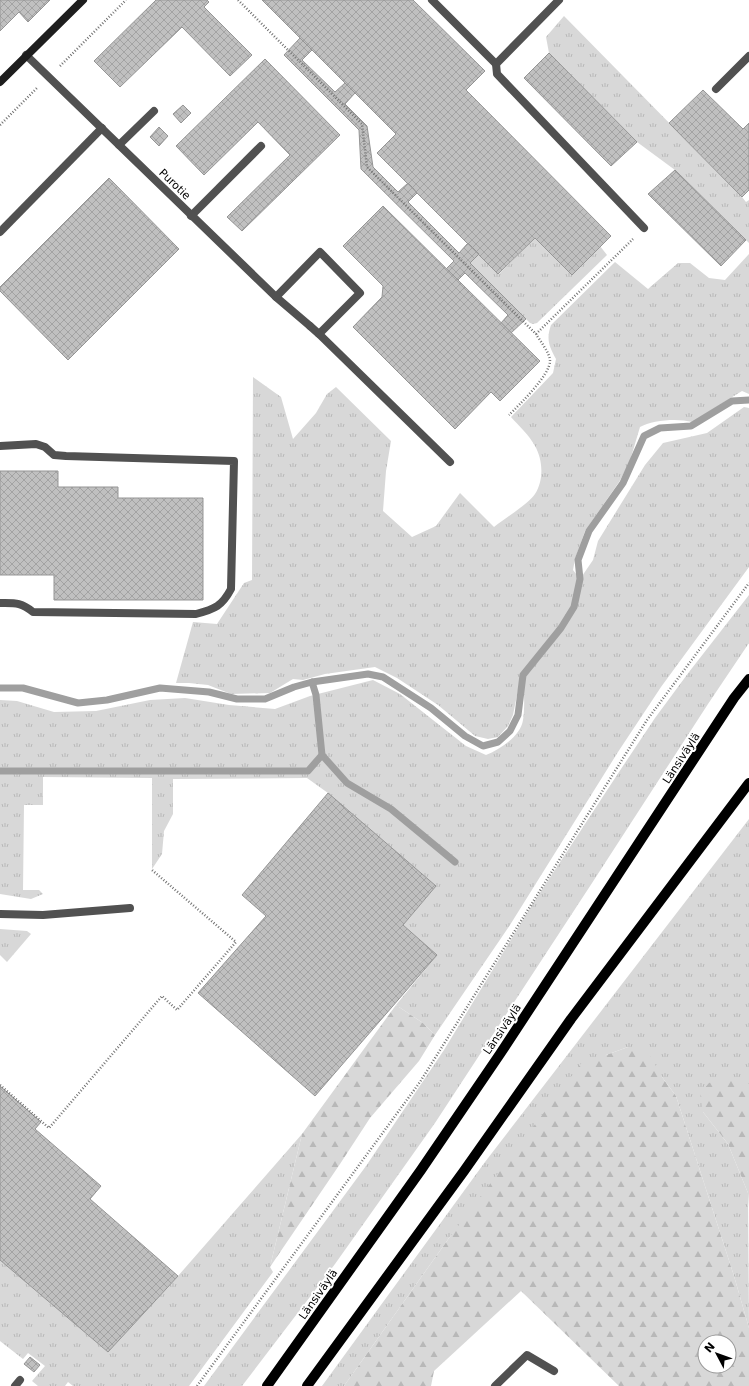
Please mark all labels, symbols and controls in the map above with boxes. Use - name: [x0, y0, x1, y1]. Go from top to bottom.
- street label: Purotie: [156, 166, 193, 203]
- street label: Länsiväylä: [660, 730, 703, 786]
- street label: Länsiväylä: [481, 1002, 524, 1057]
- street label: Länsiväylä: [296, 1267, 340, 1322]
- north arrow: [697, 1334, 737, 1374]
- text: N: [702, 1340, 718, 1356]

